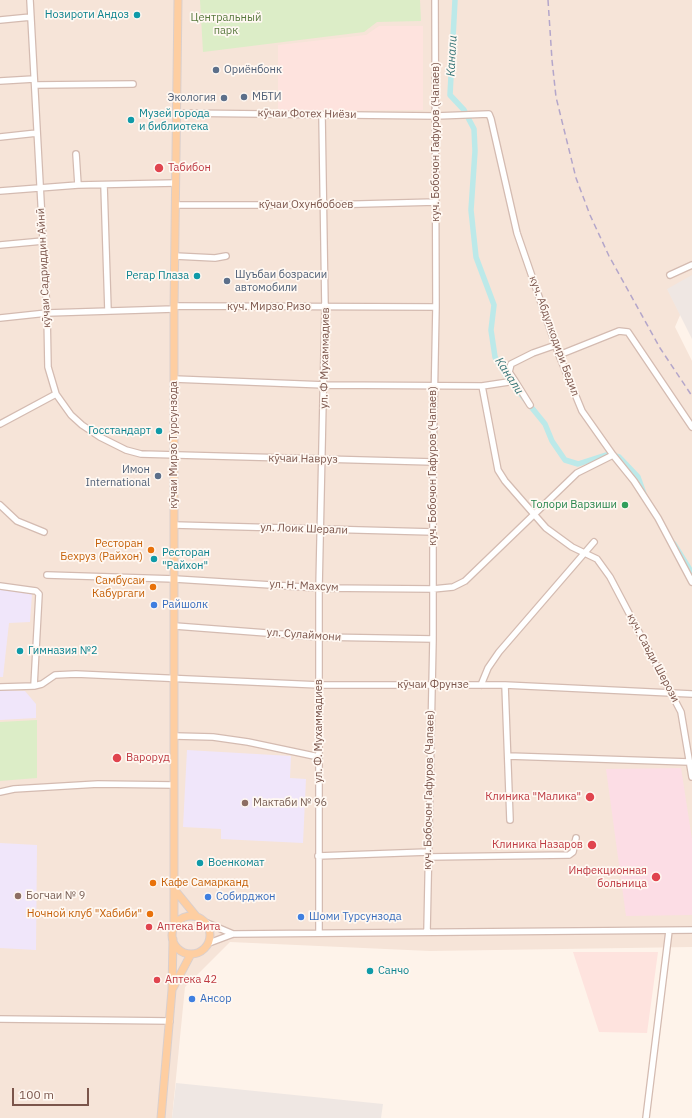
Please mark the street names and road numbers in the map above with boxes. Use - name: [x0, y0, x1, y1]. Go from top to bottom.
- street label: куч. Бобочон Гафуров (Чапаев): [429, 62, 443, 222]
- street label: кӯчаи Фотех Ниёзи: [257, 107, 357, 121]
- street label: кӯчаи Охунбобоев: [259, 198, 353, 212]
- street label: кӯчаи Садриддин Айнӣ: [34, 208, 54, 328]
- street label: куч. Абдулкодири Бедил: [526, 274, 582, 398]
- street label: куч. Мирзо Ризо: [227, 300, 311, 314]
- street label: ул. Ф Мухаммадиев: [318, 307, 332, 409]
- street label: кӯчаи Мирзо Турсунзода: [167, 381, 181, 509]
- street label: куч. Бобочон Гафуров (Чапаев): [426, 386, 440, 546]
- street label: кӯчаи Навруз: [268, 452, 338, 466]
- street label: ул. Лоик Шерали: [260, 521, 348, 537]
- street label: ул. Н. Махсум: [269, 578, 339, 594]
- street label: куч. Саъди Шерози: [624, 611, 682, 705]
- street label: ул. Сулаймони: [266, 626, 342, 644]
- street label: кӯчаи Фрунзе: [397, 678, 469, 692]
- street label: ул. Ф. Мухаммадиев: [312, 679, 326, 783]
- street label: куч. Бобочон Гафуров (Чапаев): [421, 710, 437, 870]

